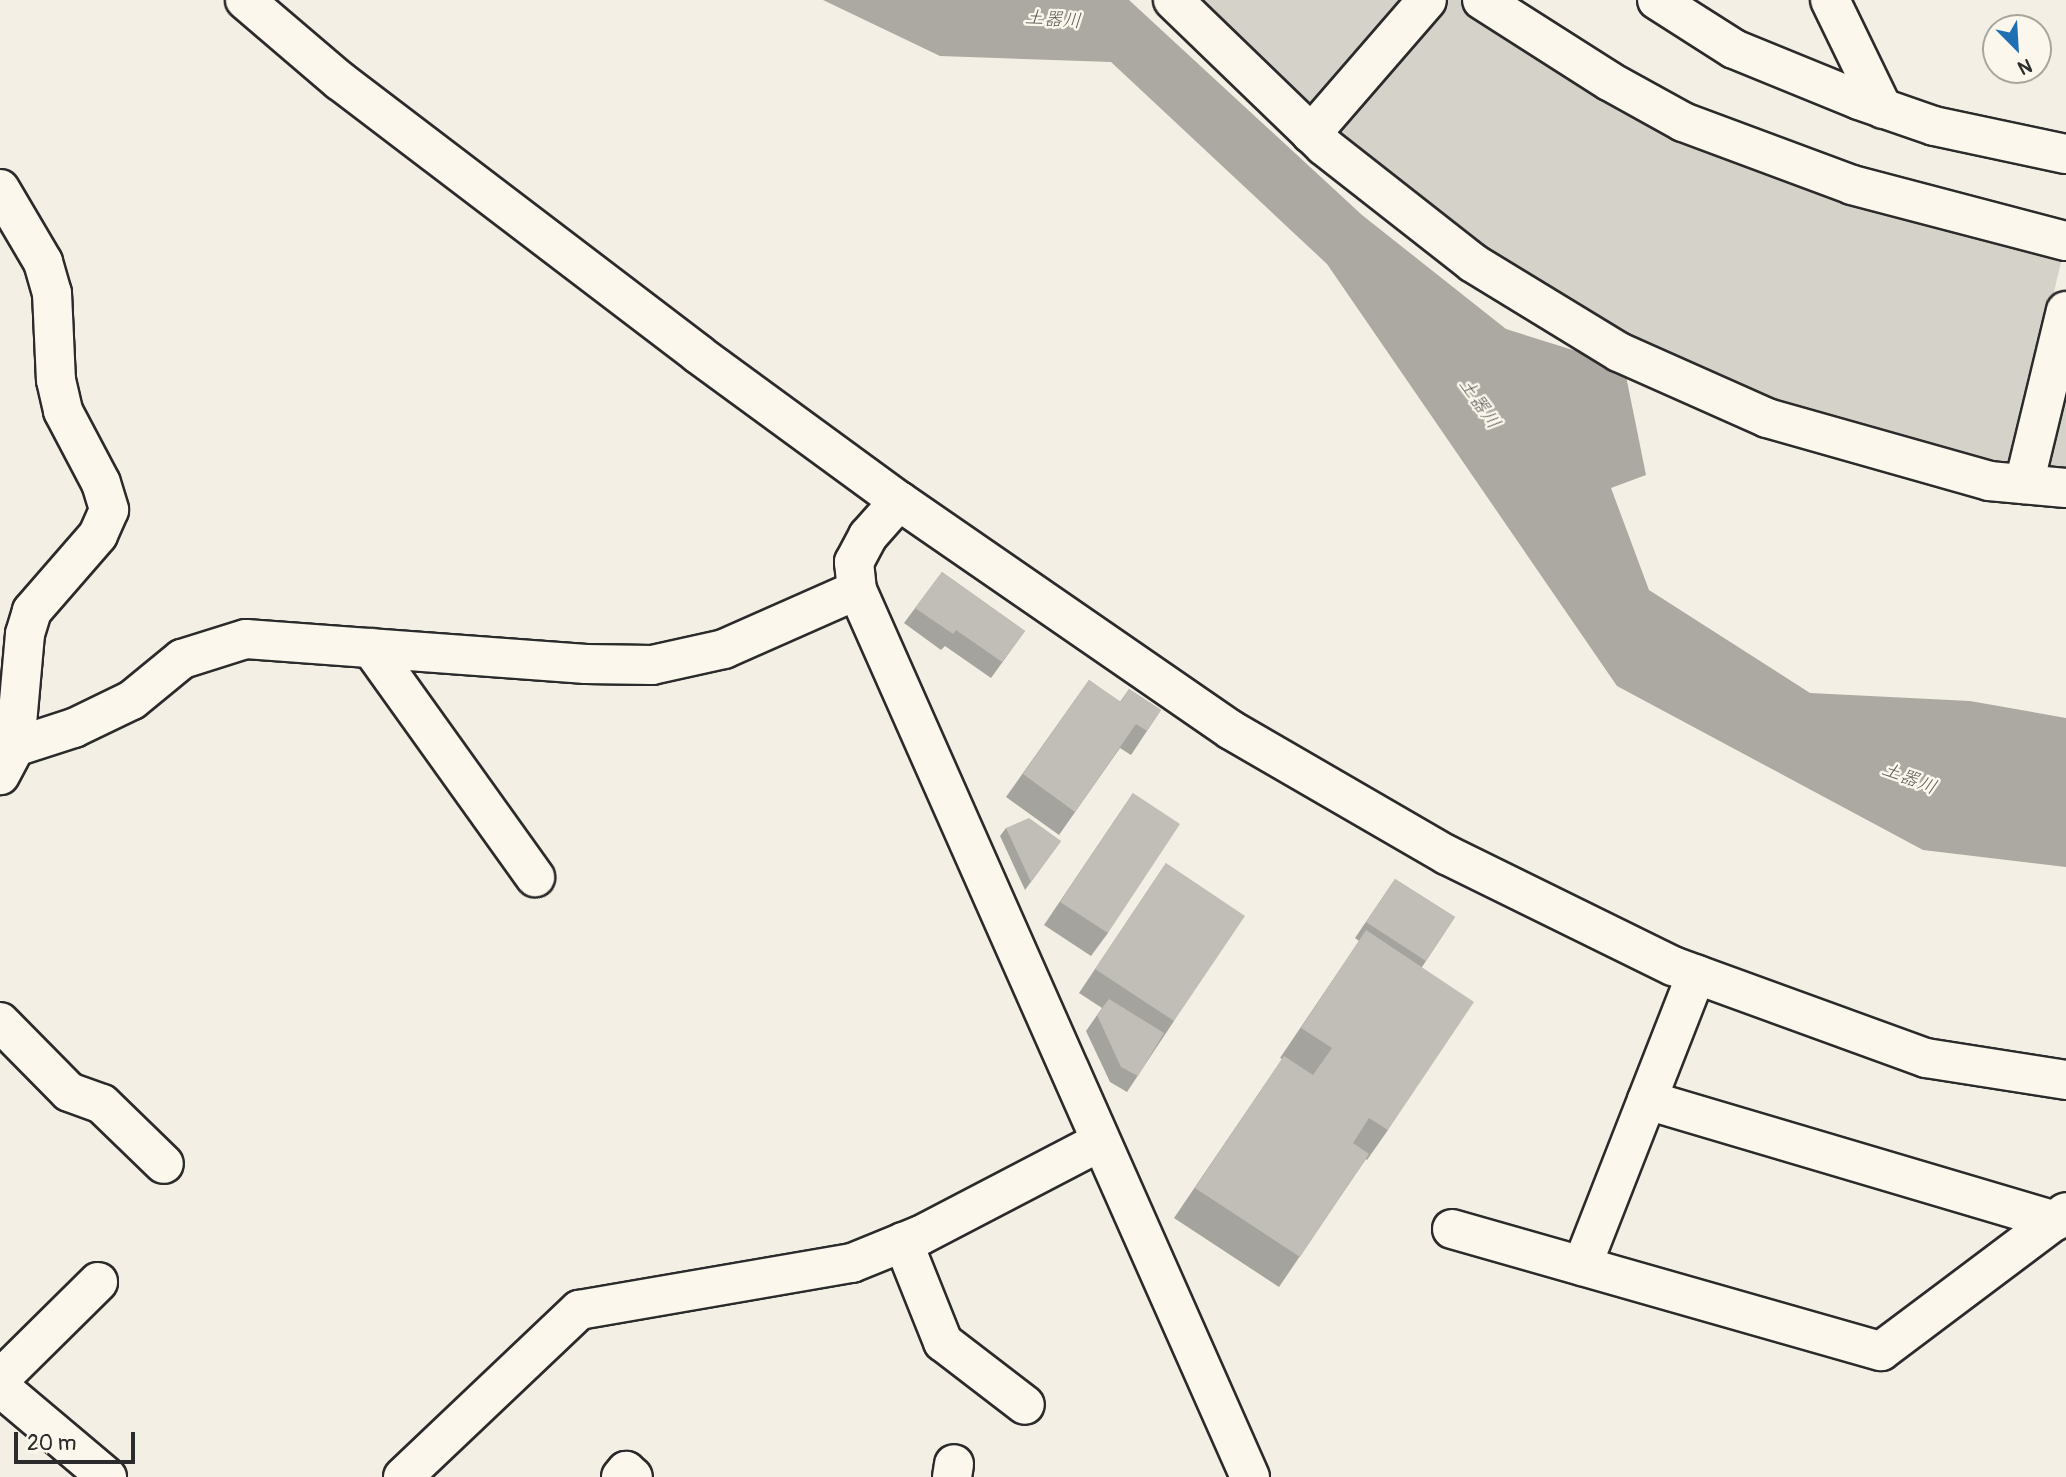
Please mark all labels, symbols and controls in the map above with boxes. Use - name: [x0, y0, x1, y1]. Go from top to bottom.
- water label: 土器川: [1024, 7, 1082, 33]
- north arrow: [1982, 14, 2052, 84]
- text: N: [2014, 53, 2035, 80]
- water label: 土器川: [1453, 374, 1505, 434]
- water label: 土器川: [1878, 758, 1940, 800]
- scale bar: [18, 1418, 138, 1462]
- text: 20 m: [27, 1430, 76, 1457]

